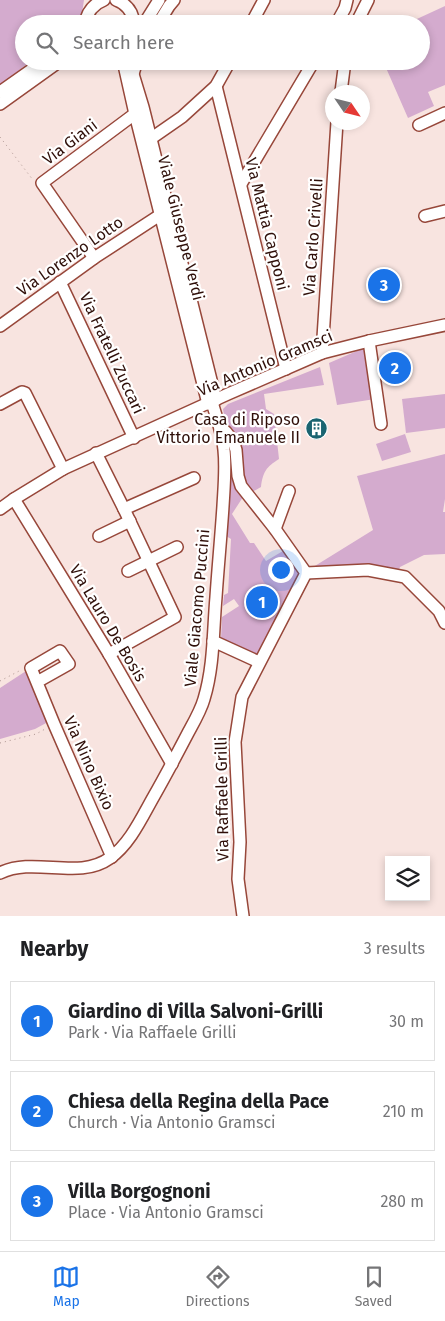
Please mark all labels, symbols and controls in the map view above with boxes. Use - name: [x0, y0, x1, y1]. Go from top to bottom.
- search box: [15, 15, 430, 70]
- icon: search: [33, 29, 61, 57]
- text: Search here: [73, 31, 174, 54]
- north arrow: [325, 85, 370, 130]
- street label: Via Giani: [39, 115, 101, 169]
- street label: Viale Giuseppe Verdi: [154, 154, 208, 302]
- street label: Via Mattia Capponi: [241, 156, 293, 292]
- street label: Via Carlo Crivelli: [299, 177, 327, 297]
- street label: Via Lorenzo Lotto: [13, 212, 127, 300]
- pin: 3: [368, 266, 400, 304]
- street label: Via Fratelli Zuccari: [76, 289, 148, 417]
- street label: Via Antonio Gramsci: [195, 326, 335, 400]
- pin: 2: [379, 349, 411, 387]
- place label: Casa di Riposo Vittorio Emanuele II: [156, 410, 300, 447]
- building icon: Casa di Riposo Vittorio Emanuele II: [304, 416, 328, 440]
- street label: Viale Giacomo Puccini: [181, 528, 213, 688]
- your location: [268, 557, 294, 583]
- street label: Via Lauro De Bosis: [66, 561, 150, 685]
- pin: 1: [246, 583, 278, 621]
- street label: Via Nino Bixio: [60, 713, 118, 813]
- street label: Via Raffaele Grilli: [211, 737, 233, 861]
- map controls: [385, 856, 430, 901]
- button: layers: [385, 856, 430, 901]
- text: Nearby: [20, 936, 88, 962]
- text: 3 results: [364, 939, 425, 958]
- text: Giardino di Villa Salvoni-Grilli: [68, 1000, 323, 1023]
- text: 1: [33, 1012, 41, 1031]
- text: 30 m: [389, 1012, 424, 1031]
- text: Park · Via Raffaele Grilli: [68, 1023, 236, 1042]
- text: Chiesa della Regina della Pace: [68, 1090, 329, 1113]
- text: 2: [33, 1102, 41, 1121]
- text: 210 m: [383, 1102, 424, 1121]
- text: Church · Via Antonio Gramsci: [68, 1113, 276, 1132]
- text: Villa Borgognoni: [68, 1180, 211, 1203]
- text: 3: [33, 1192, 41, 1211]
- text: 280 m: [380, 1192, 424, 1211]
- text: Place · Via Antonio Gramsci: [68, 1203, 264, 1222]
- tab: Map: [52, 1263, 80, 1310]
- tab: Directions: [185, 1263, 250, 1310]
- tab: Saved: [355, 1263, 393, 1310]

